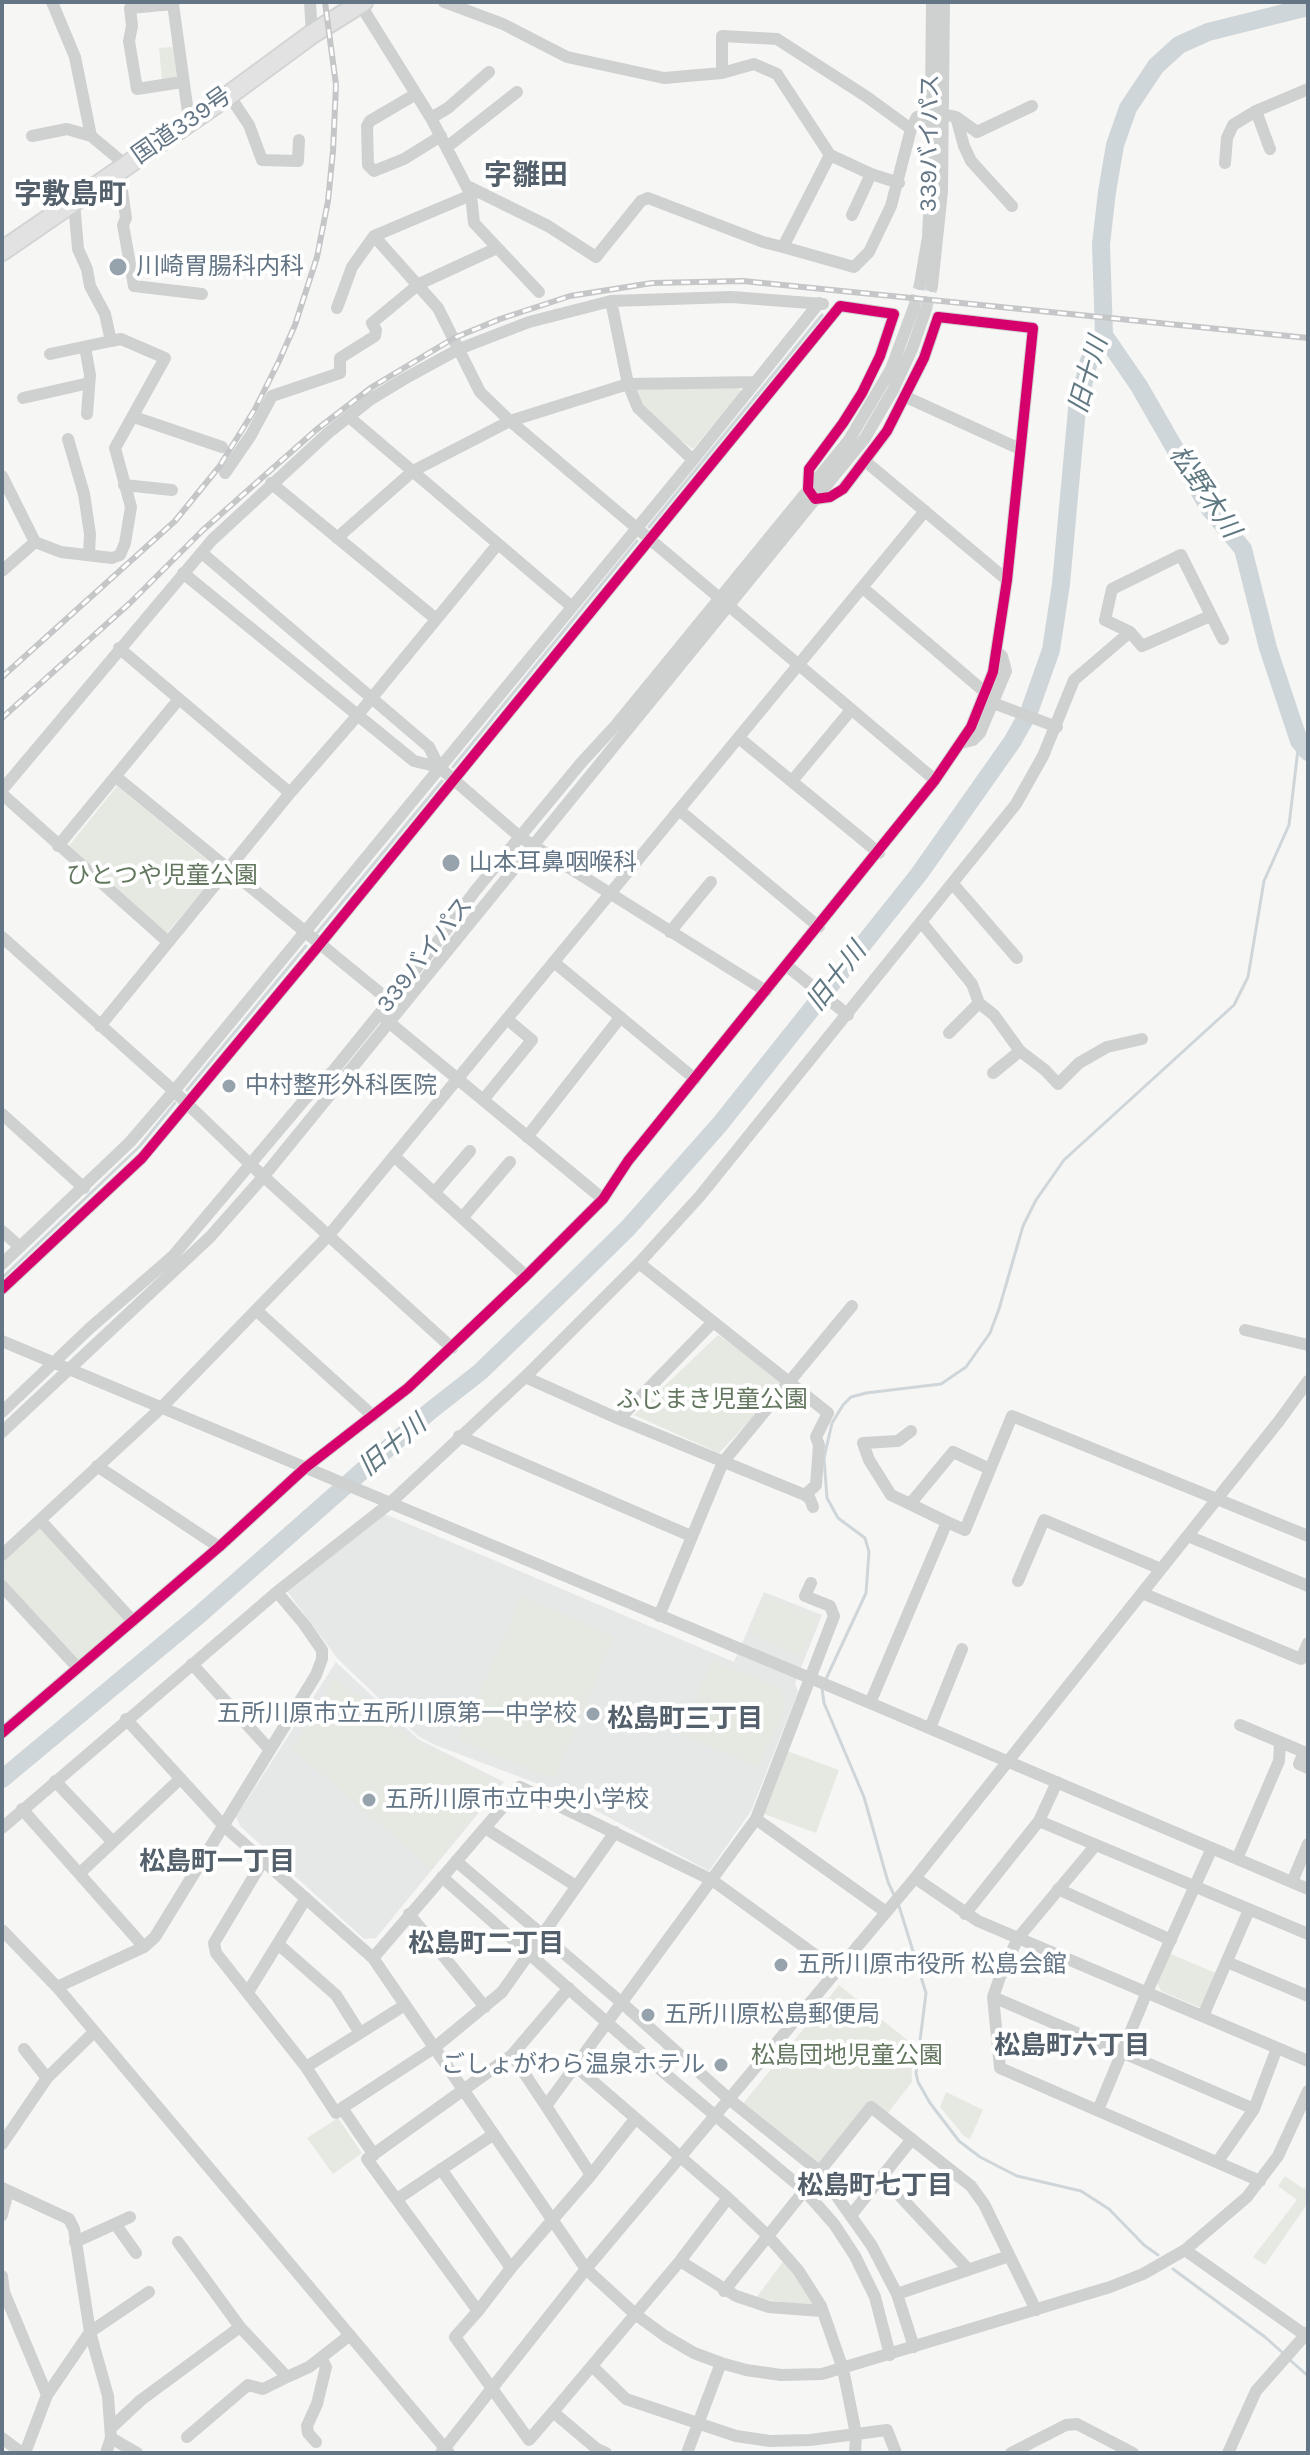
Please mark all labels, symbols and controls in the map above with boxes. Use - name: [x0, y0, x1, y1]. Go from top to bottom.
- street label: 339バイパス: [914, 74, 946, 212]
- street label: 国道339号: [127, 81, 237, 171]
- district label: 字雛田: [484, 159, 568, 193]
- district label: 字敷島町: [14, 178, 126, 212]
- place label: 川崎胃腸科内科: [136, 253, 304, 281]
- marker: 川崎胃腸科内科: [107, 256, 129, 278]
- water label: 旧十川: [1063, 333, 1115, 417]
- water label: 松野木川: [1162, 440, 1246, 544]
- place label: 山本耳鼻咽喉科: [469, 849, 637, 877]
- marker: 山本耳鼻咽喉科: [440, 852, 462, 874]
- park label: ひとつや児童公園: [66, 862, 258, 890]
- street label: 339バイパス: [371, 892, 479, 1018]
- water label: 旧十川: [801, 937, 873, 1017]
- place label: 中村整形外科医院: [245, 1072, 437, 1100]
- marker: 中村整形外科医院: [220, 1077, 238, 1095]
- park label: ふじまき児童公園: [616, 1386, 808, 1414]
- water label: 旧十川: [353, 1409, 433, 1483]
- place label: 五所川原市立五所川原第一中学校: [217, 1700, 577, 1728]
- district label: 松島町三丁目: [607, 1704, 763, 1736]
- marker: 五所川原市立五所川原第一中学校: [584, 1705, 602, 1723]
- place label: 五所川原市立中央小学校: [385, 1786, 649, 1814]
- marker: 五所川原市立中央小学校: [360, 1791, 378, 1809]
- district label: 松島町一丁目: [139, 1847, 295, 1879]
- district label: 松島町二丁目: [408, 1929, 564, 1961]
- place label: 五所川原市役所 松島会館: [797, 1951, 1067, 1979]
- marker: 五所川原市役所 松島会館: [772, 1956, 790, 1974]
- place label: 五所川原松島郵便局: [664, 2001, 880, 2029]
- marker: 五所川原松島郵便局: [639, 2006, 657, 2024]
- district label: 松島町六丁目: [994, 2031, 1150, 2063]
- park label: 松島団地児童公園: [751, 2042, 943, 2070]
- place label: ごしょがわら温泉ホテル: [441, 2051, 705, 2079]
- marker: ごしょがわら温泉ホテル: [712, 2056, 730, 2074]
- district label: 松島町七丁目: [797, 2171, 953, 2203]

